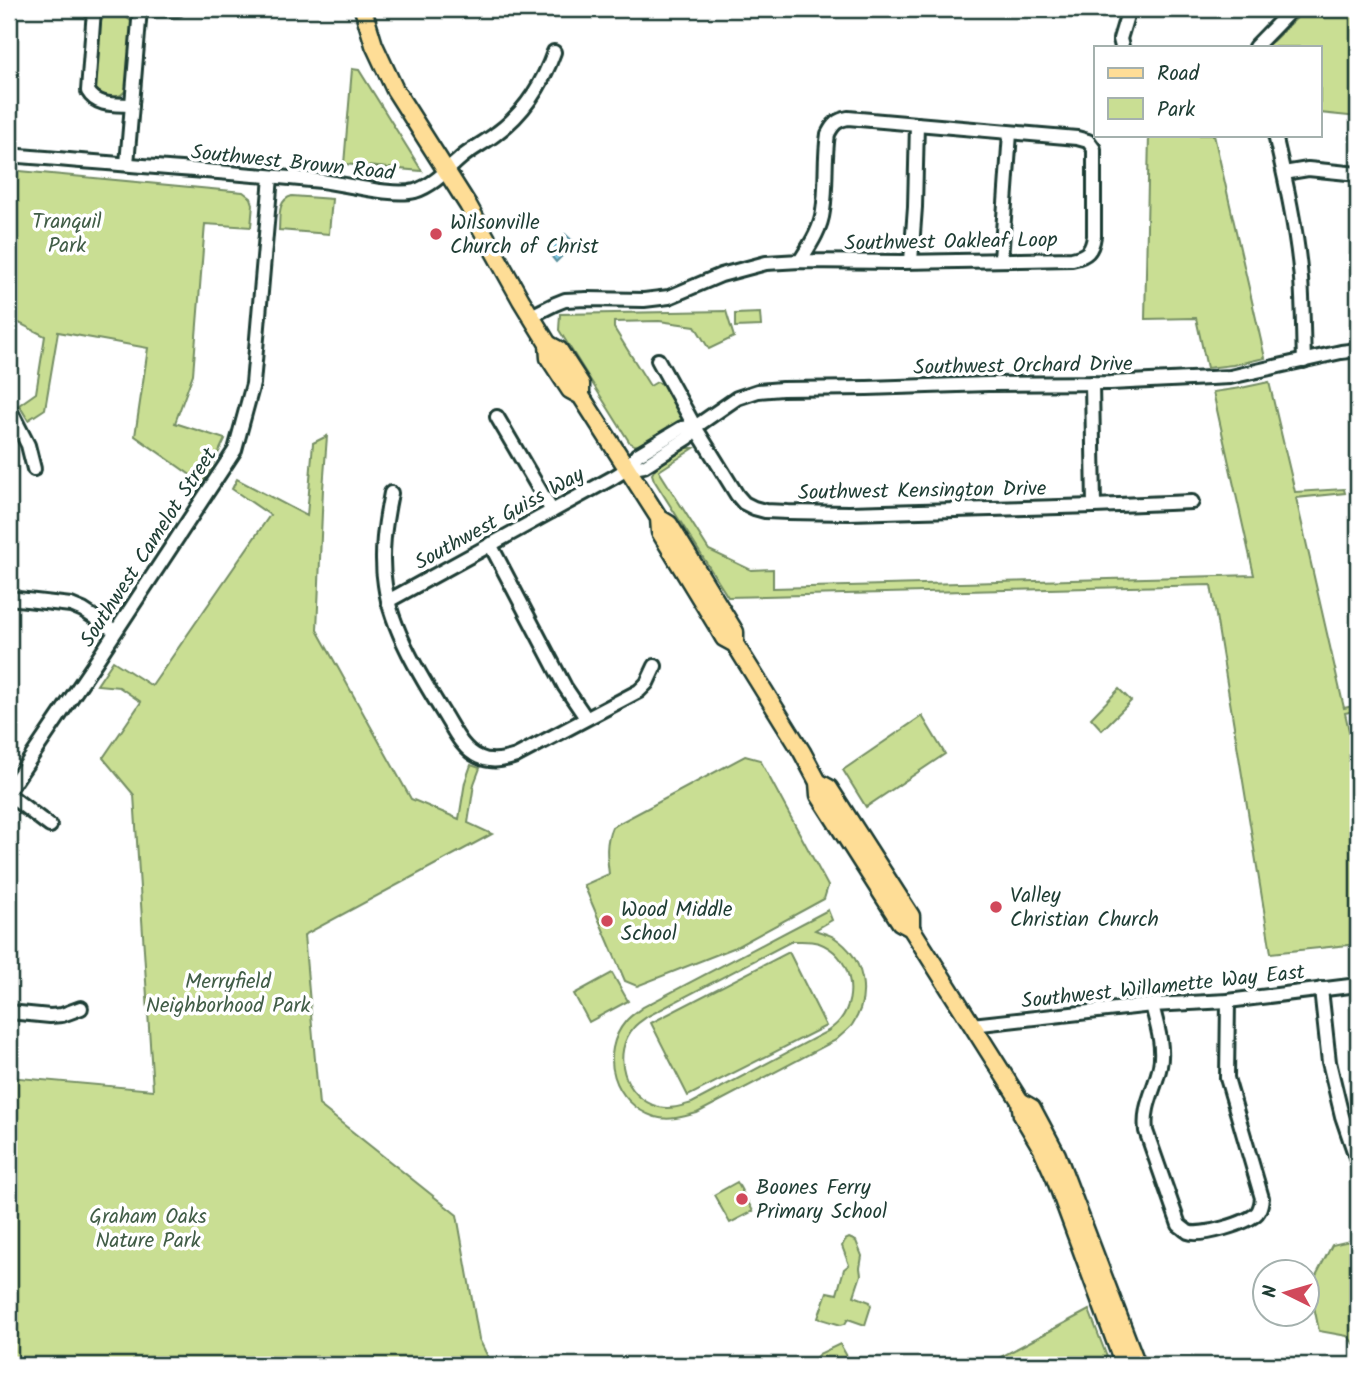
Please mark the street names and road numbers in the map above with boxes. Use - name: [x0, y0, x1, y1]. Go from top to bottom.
- street label: Southwest Brown Road: [189, 136, 397, 191]
- street label: Southwest Oakleaf Loop: [844, 224, 1058, 261]
- street label: Southwest Orchard Drive: [913, 348, 1133, 385]
- street label: Southwest Camelot Street: [72, 441, 227, 654]
- street label: Southwest Guiss Way: [409, 459, 591, 580]
- street label: Southwest Kensington Drive: [798, 473, 1047, 510]
- street label: Southwest Willamette Way East: [1020, 956, 1307, 1019]

